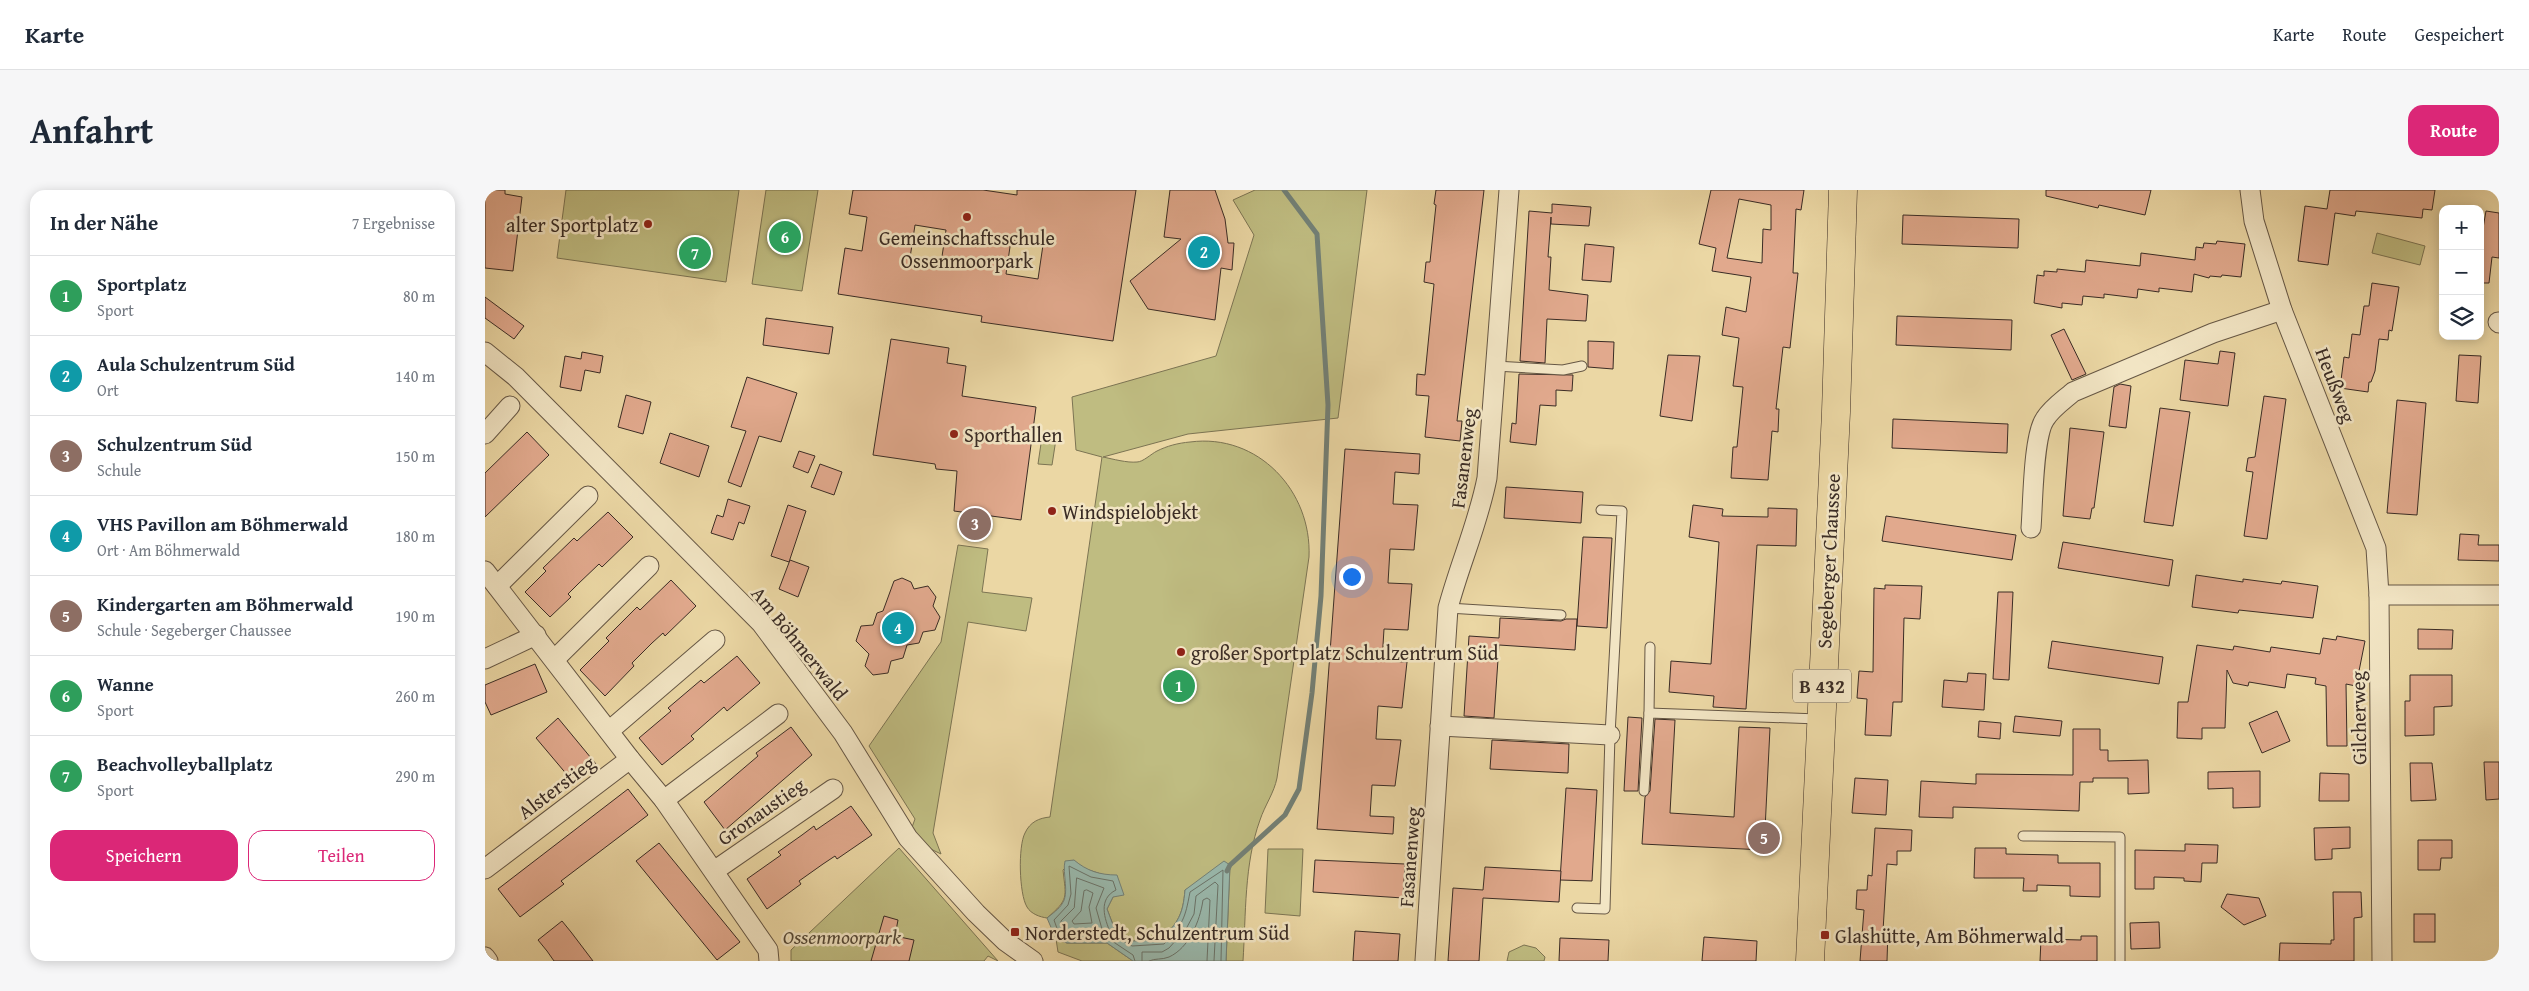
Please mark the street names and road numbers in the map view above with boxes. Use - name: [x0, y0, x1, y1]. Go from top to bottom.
- street label: Heußweg: [2308, 343, 2364, 427]
- street label: Fasanenweg: [1442, 406, 1484, 510]
- street label: Segeberger Chaussee: [1809, 473, 1847, 649]
- street label: Am Böhmerwald: [745, 580, 855, 706]
- road number: B 432: [1793, 670, 1851, 702]
- street label: Gilcherweg: [2343, 671, 2373, 765]
- street label: Alsterstieg: [511, 748, 601, 826]
- street label: Gronaustieg: [711, 770, 811, 852]
- street label: Fasanenweg: [1391, 806, 1427, 908]

